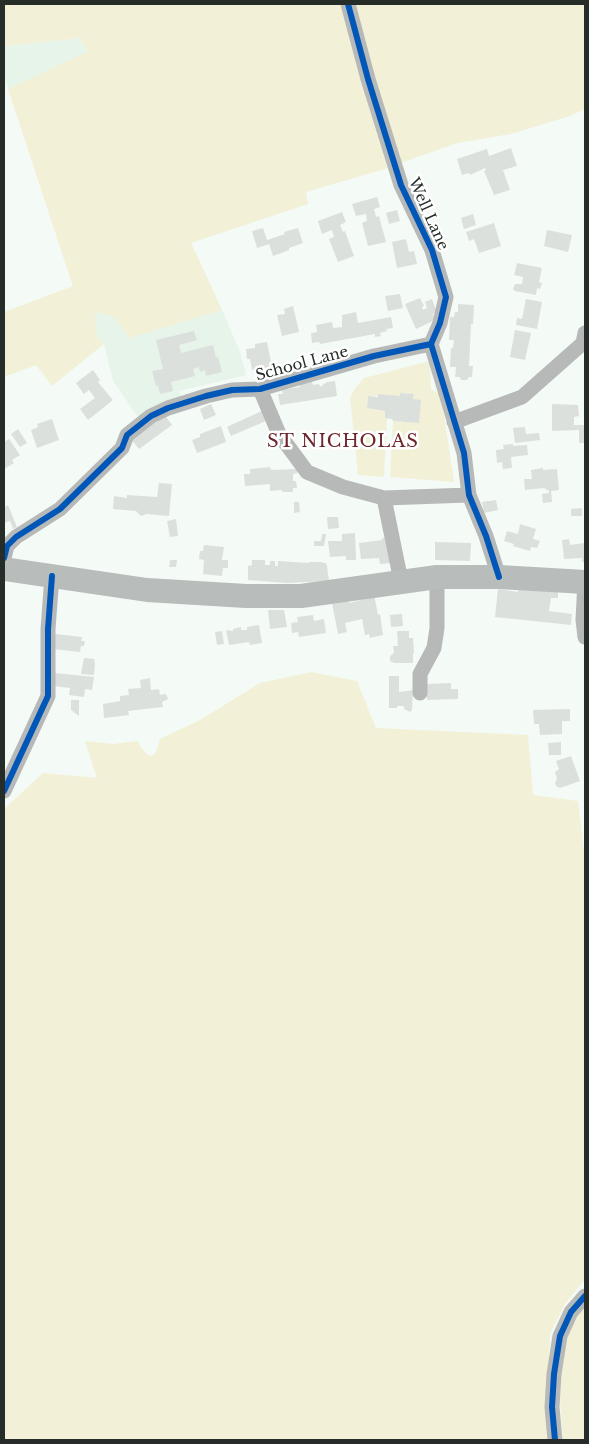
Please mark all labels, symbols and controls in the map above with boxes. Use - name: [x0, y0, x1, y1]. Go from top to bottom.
- street label: Well Lane: [404, 175, 452, 253]
- street label: School Lane: [254, 343, 350, 385]
- district label: ST NICHOLAS: [266, 431, 420, 453]

